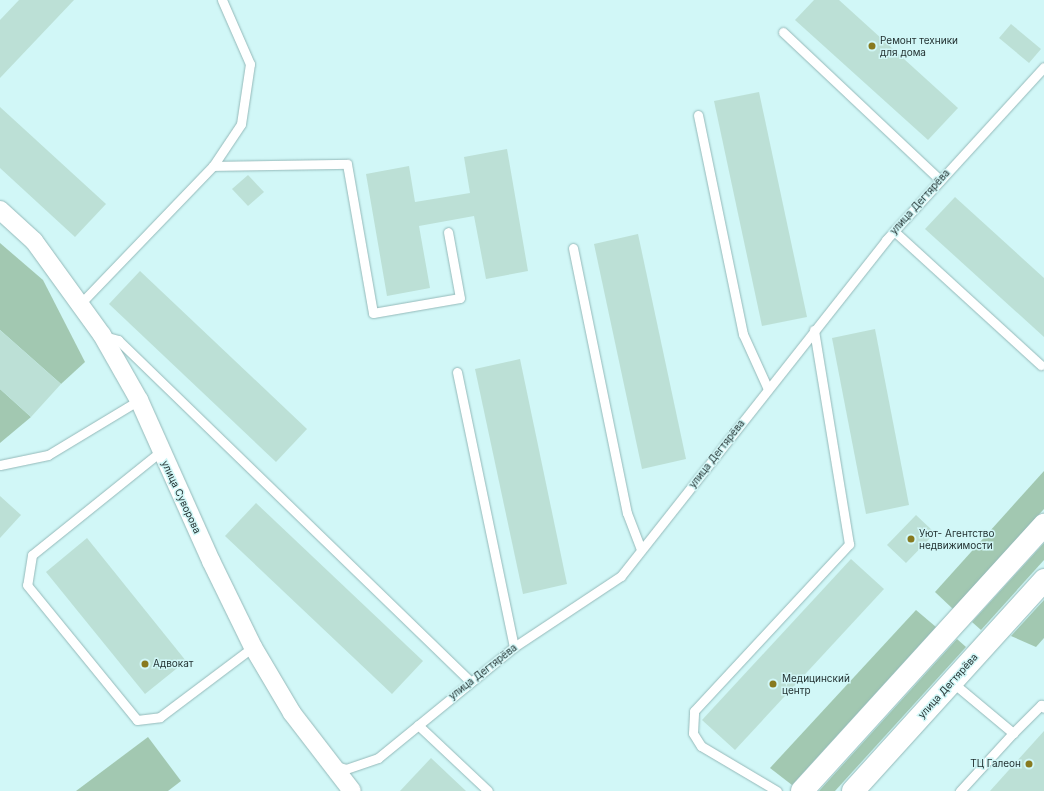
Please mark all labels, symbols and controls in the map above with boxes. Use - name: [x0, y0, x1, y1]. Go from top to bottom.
- place label: Ремонт техники для дома: [880, 34, 958, 58]
- marker: Ремонт техники для дома: [867, 41, 877, 51]
- street label: улица Дегтярёва: [888, 167, 952, 237]
- street label: улица Дегтярёва: [687, 418, 747, 490]
- street label: улица Суворова: [159, 459, 203, 535]
- place label: Уют- Агентство недвижимости: [919, 527, 994, 550]
- marker: Уют- Агентство недвижимости: [906, 534, 916, 544]
- street label: улица Дегтярёва: [447, 642, 519, 702]
- street label: улица Дегтярёва: [916, 651, 980, 721]
- place label: Адвокат: [153, 658, 194, 670]
- marker: Адвокат: [140, 659, 150, 669]
- place label: Медицинский центр: [782, 672, 850, 696]
- marker: Медицинский центр: [767, 678, 779, 690]
- place label: ТЦ Галеон: [970, 758, 1021, 770]
- marker: ТЦ Галеон: [1024, 759, 1034, 769]

